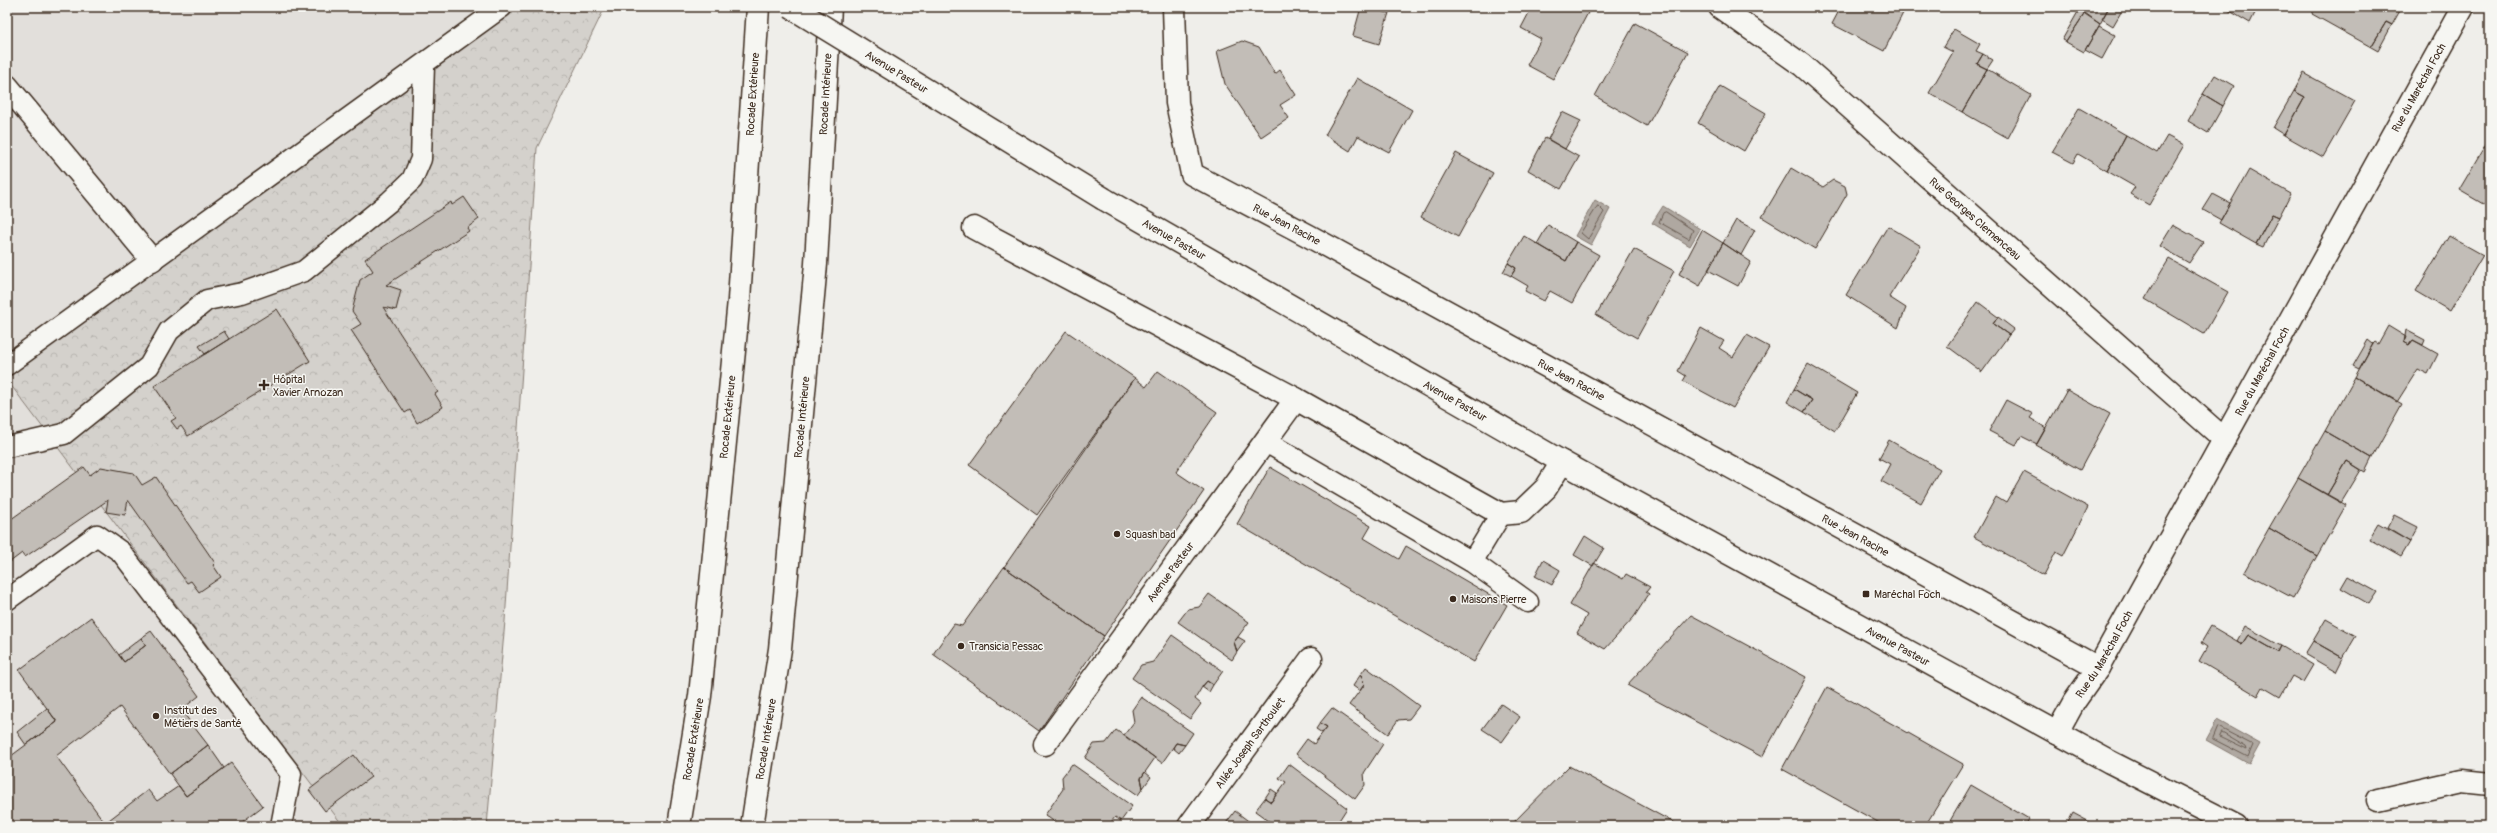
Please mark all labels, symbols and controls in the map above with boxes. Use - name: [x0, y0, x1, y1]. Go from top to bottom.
- street label: Rue du Maréchal Foch: [2389, 41, 2449, 135]
- street label: Avenue Pasteur: [863, 48, 930, 96]
- street label: Rocade Extérieure: [744, 51, 762, 136]
- street label: Rocade Intérieure: [817, 52, 835, 135]
- street label: Rue Georges Clemenceau: [1926, 175, 2023, 263]
- street label: Rue Jean Racine: [1251, 202, 1323, 248]
- street label: Avenue Pasteur: [1140, 216, 1208, 263]
- street label: Rue du Maréchal Foch: [2233, 325, 2292, 418]
- street label: Rue Jean Racine: [1535, 356, 1607, 404]
- place label: Hôpital Xavier Arnozan: [273, 373, 343, 399]
- street label: Rocade Extérieure: [717, 374, 739, 459]
- street label: Rocade Intérieure: [792, 375, 813, 459]
- street label: Avenue Pasteur: [1421, 378, 1489, 425]
- marker: Hôpital Xavier Arnozan: [258, 379, 270, 391]
- street label: Rue Jean Racine: [1819, 512, 1891, 559]
- place label: Squash bad: [1125, 528, 1176, 541]
- marker: Squash bad: [1112, 529, 1122, 539]
- street label: Avenue Pasteur: [1144, 539, 1197, 605]
- place label: Maréchal Foch: [1874, 588, 1940, 601]
- marker: Maréchal Foch: [1861, 589, 1871, 599]
- place label: Maisons Pierre: [1461, 593, 1527, 606]
- marker: Maisons Pierre: [1448, 594, 1458, 604]
- street label: Rue du Maréchal Foch: [2073, 608, 2135, 700]
- street label: Avenue Pasteur: [1863, 623, 1932, 669]
- place label: Transicia Pessac: [969, 640, 1044, 653]
- marker: Transicia Pessac: [956, 641, 966, 651]
- street label: Allée Joseph Sarthoulet: [1213, 695, 1288, 791]
- street label: Rocade Extérieure: [680, 696, 707, 781]
- street label: Rocade Intérieure: [753, 697, 779, 781]
- place label: Institut des Métiers de Santé: [164, 704, 242, 730]
- marker: Institut des Métiers de Santé: [151, 711, 161, 721]

